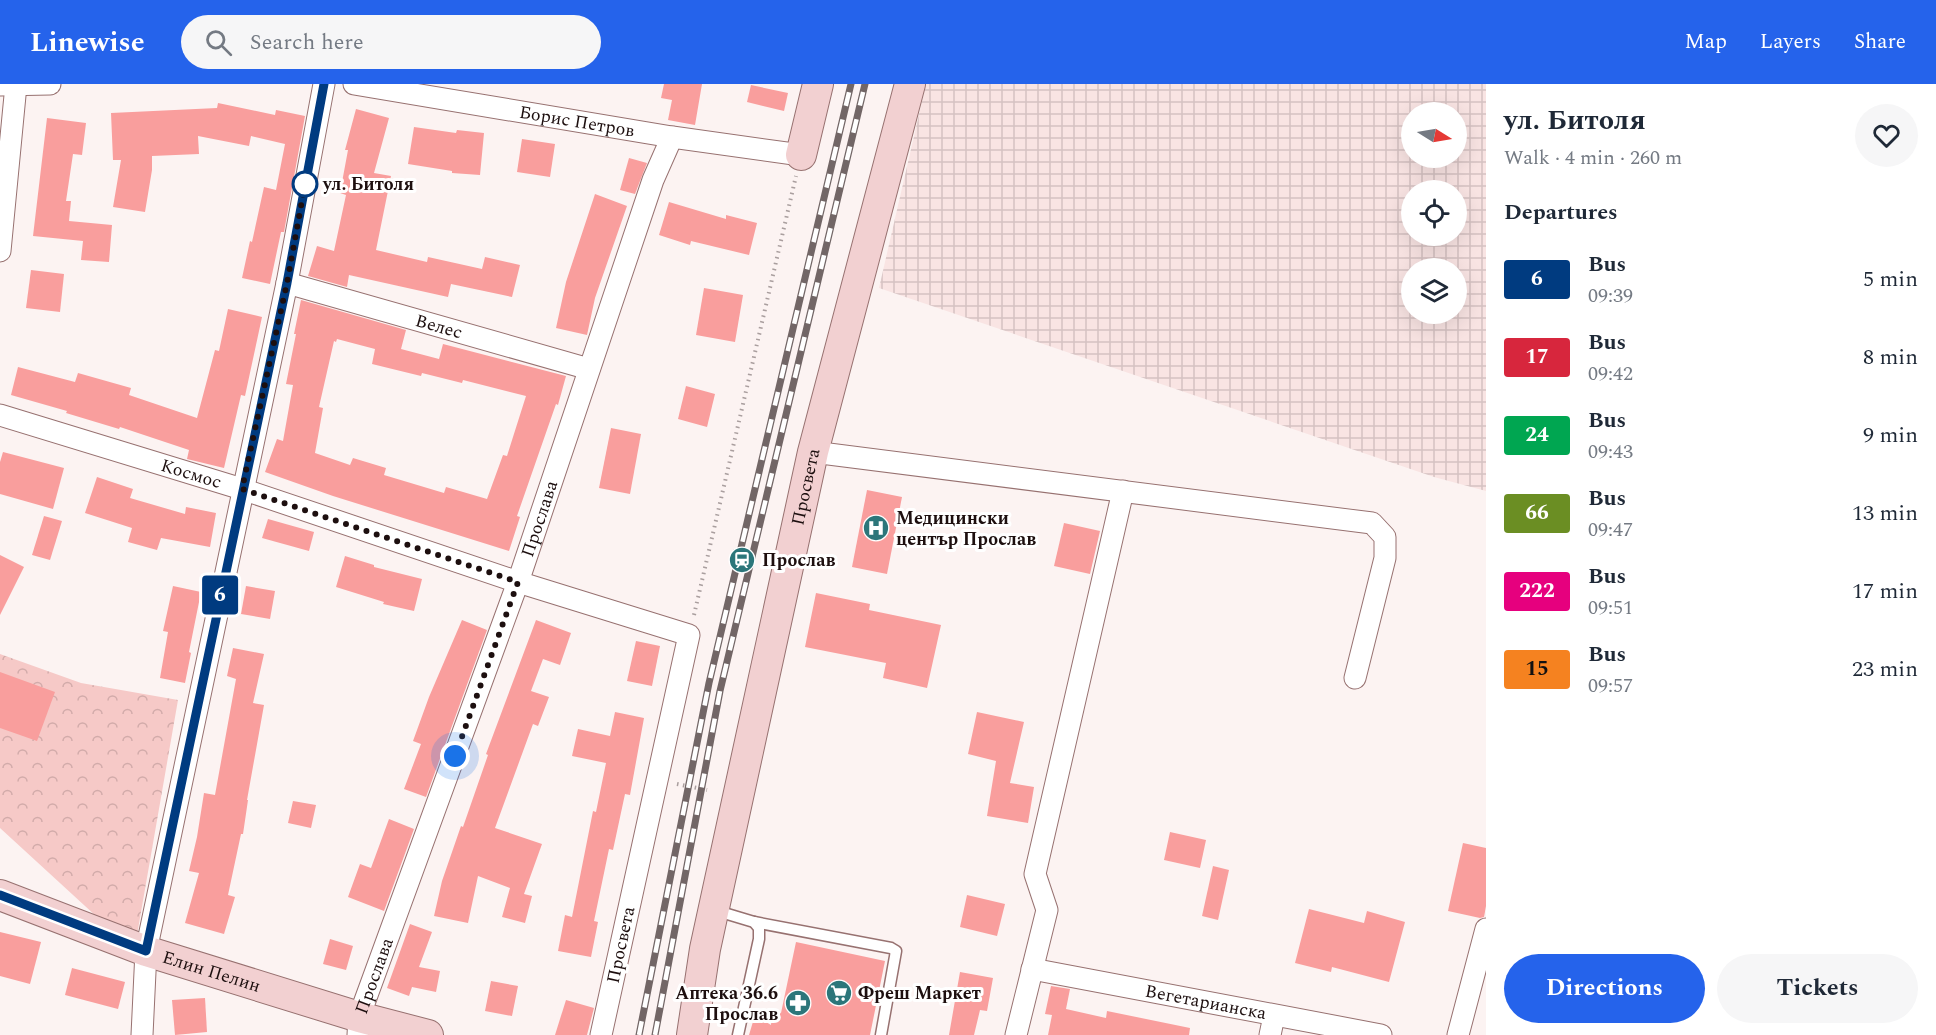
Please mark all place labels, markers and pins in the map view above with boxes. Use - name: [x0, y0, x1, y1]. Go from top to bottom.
- marker: ул. Битоля: [292, 171, 318, 197]
- place label: ул. Битоля: [322, 171, 415, 198]
- place label: Медицински център Прослав: [896, 505, 1036, 553]
- hospital icon: Медицински център Прослав: [861, 513, 891, 543]
- station icon: Прослав: [727, 545, 757, 575]
- place label: Прослав: [762, 547, 835, 574]
- supermarket icon: Фреш Маркет: [824, 978, 854, 1008]
- place label: Аптека 36.6 Прослав: [675, 980, 778, 1028]
- place label: Фреш Маркет: [858, 980, 981, 1007]
- pharmacy icon: Аптека 36.6 Прослав: [783, 988, 813, 1018]

